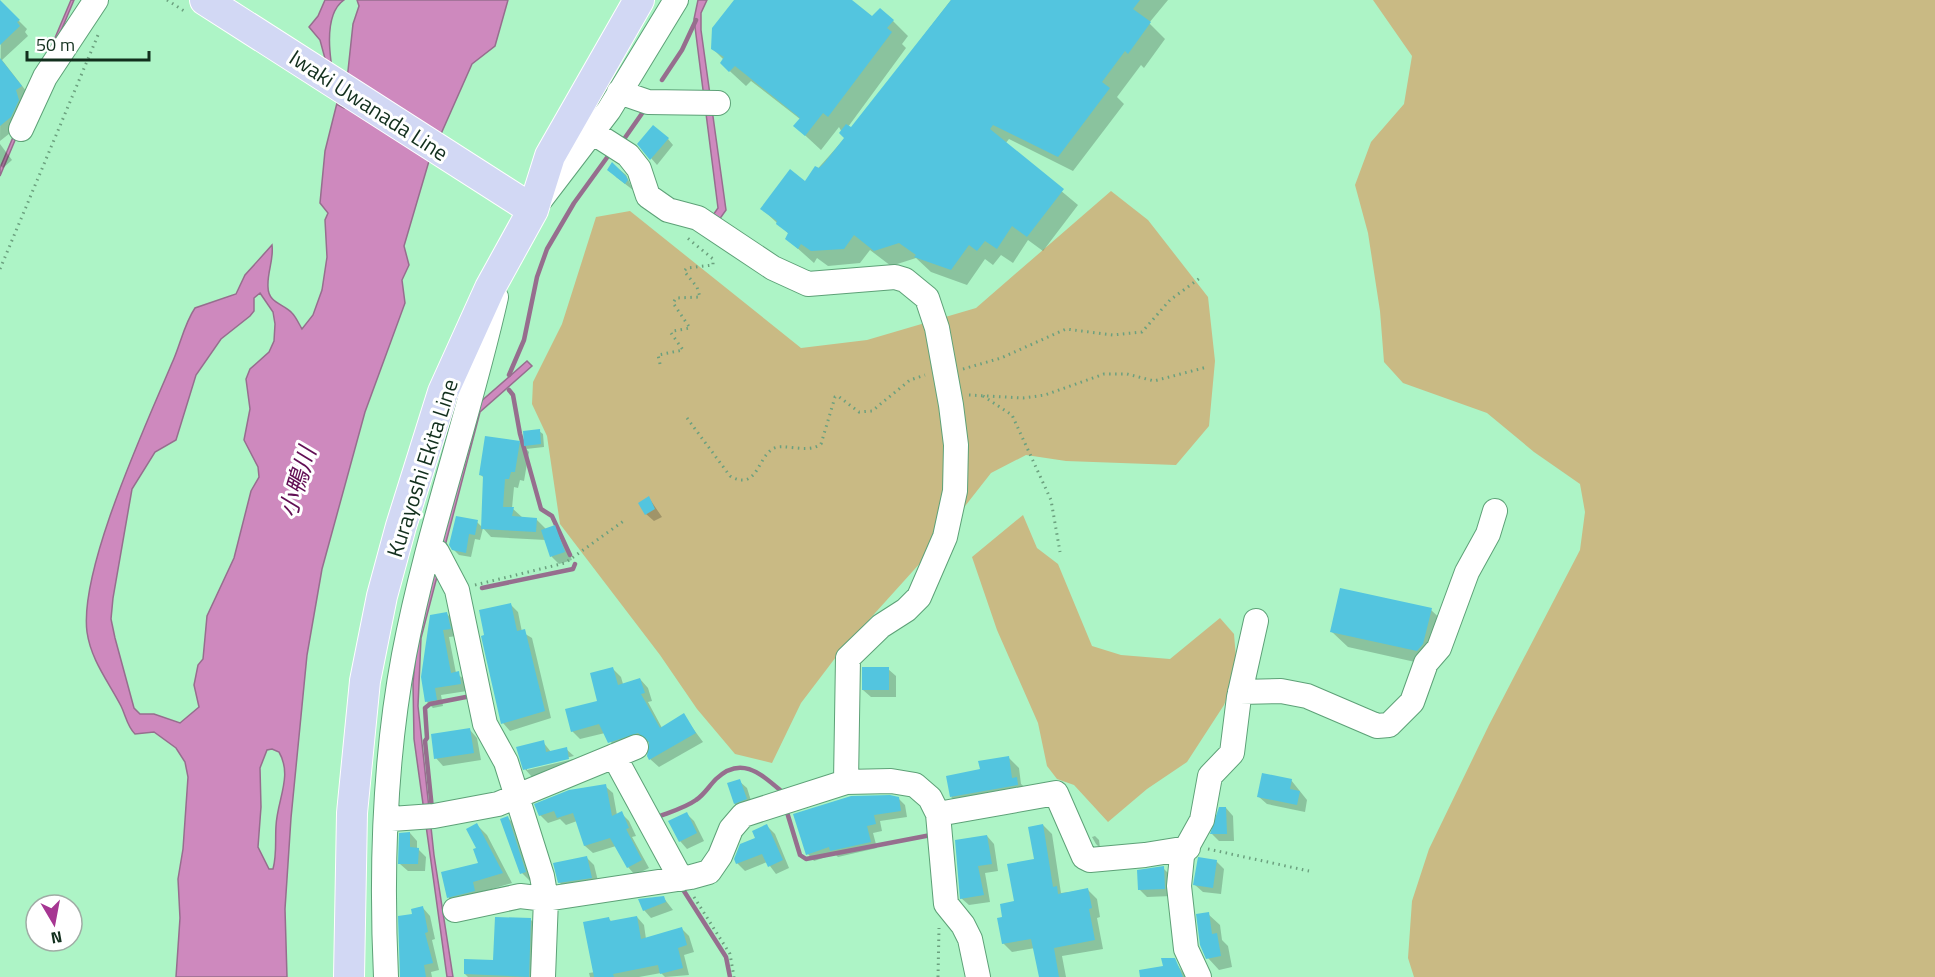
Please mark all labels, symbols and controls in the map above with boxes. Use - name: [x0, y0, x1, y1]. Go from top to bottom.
- scale bar: [27, 24, 148, 62]
- text: 50 m: [36, 31, 75, 58]
- street label: Iwaki Uwanada Line: [283, 41, 455, 169]
- street label: Kurayoshi Ekita Line: [377, 374, 467, 562]
- water label: 小鴨川: [269, 439, 326, 522]
- north arrow: [24, 893, 84, 953]
- text: N: [49, 925, 64, 951]

